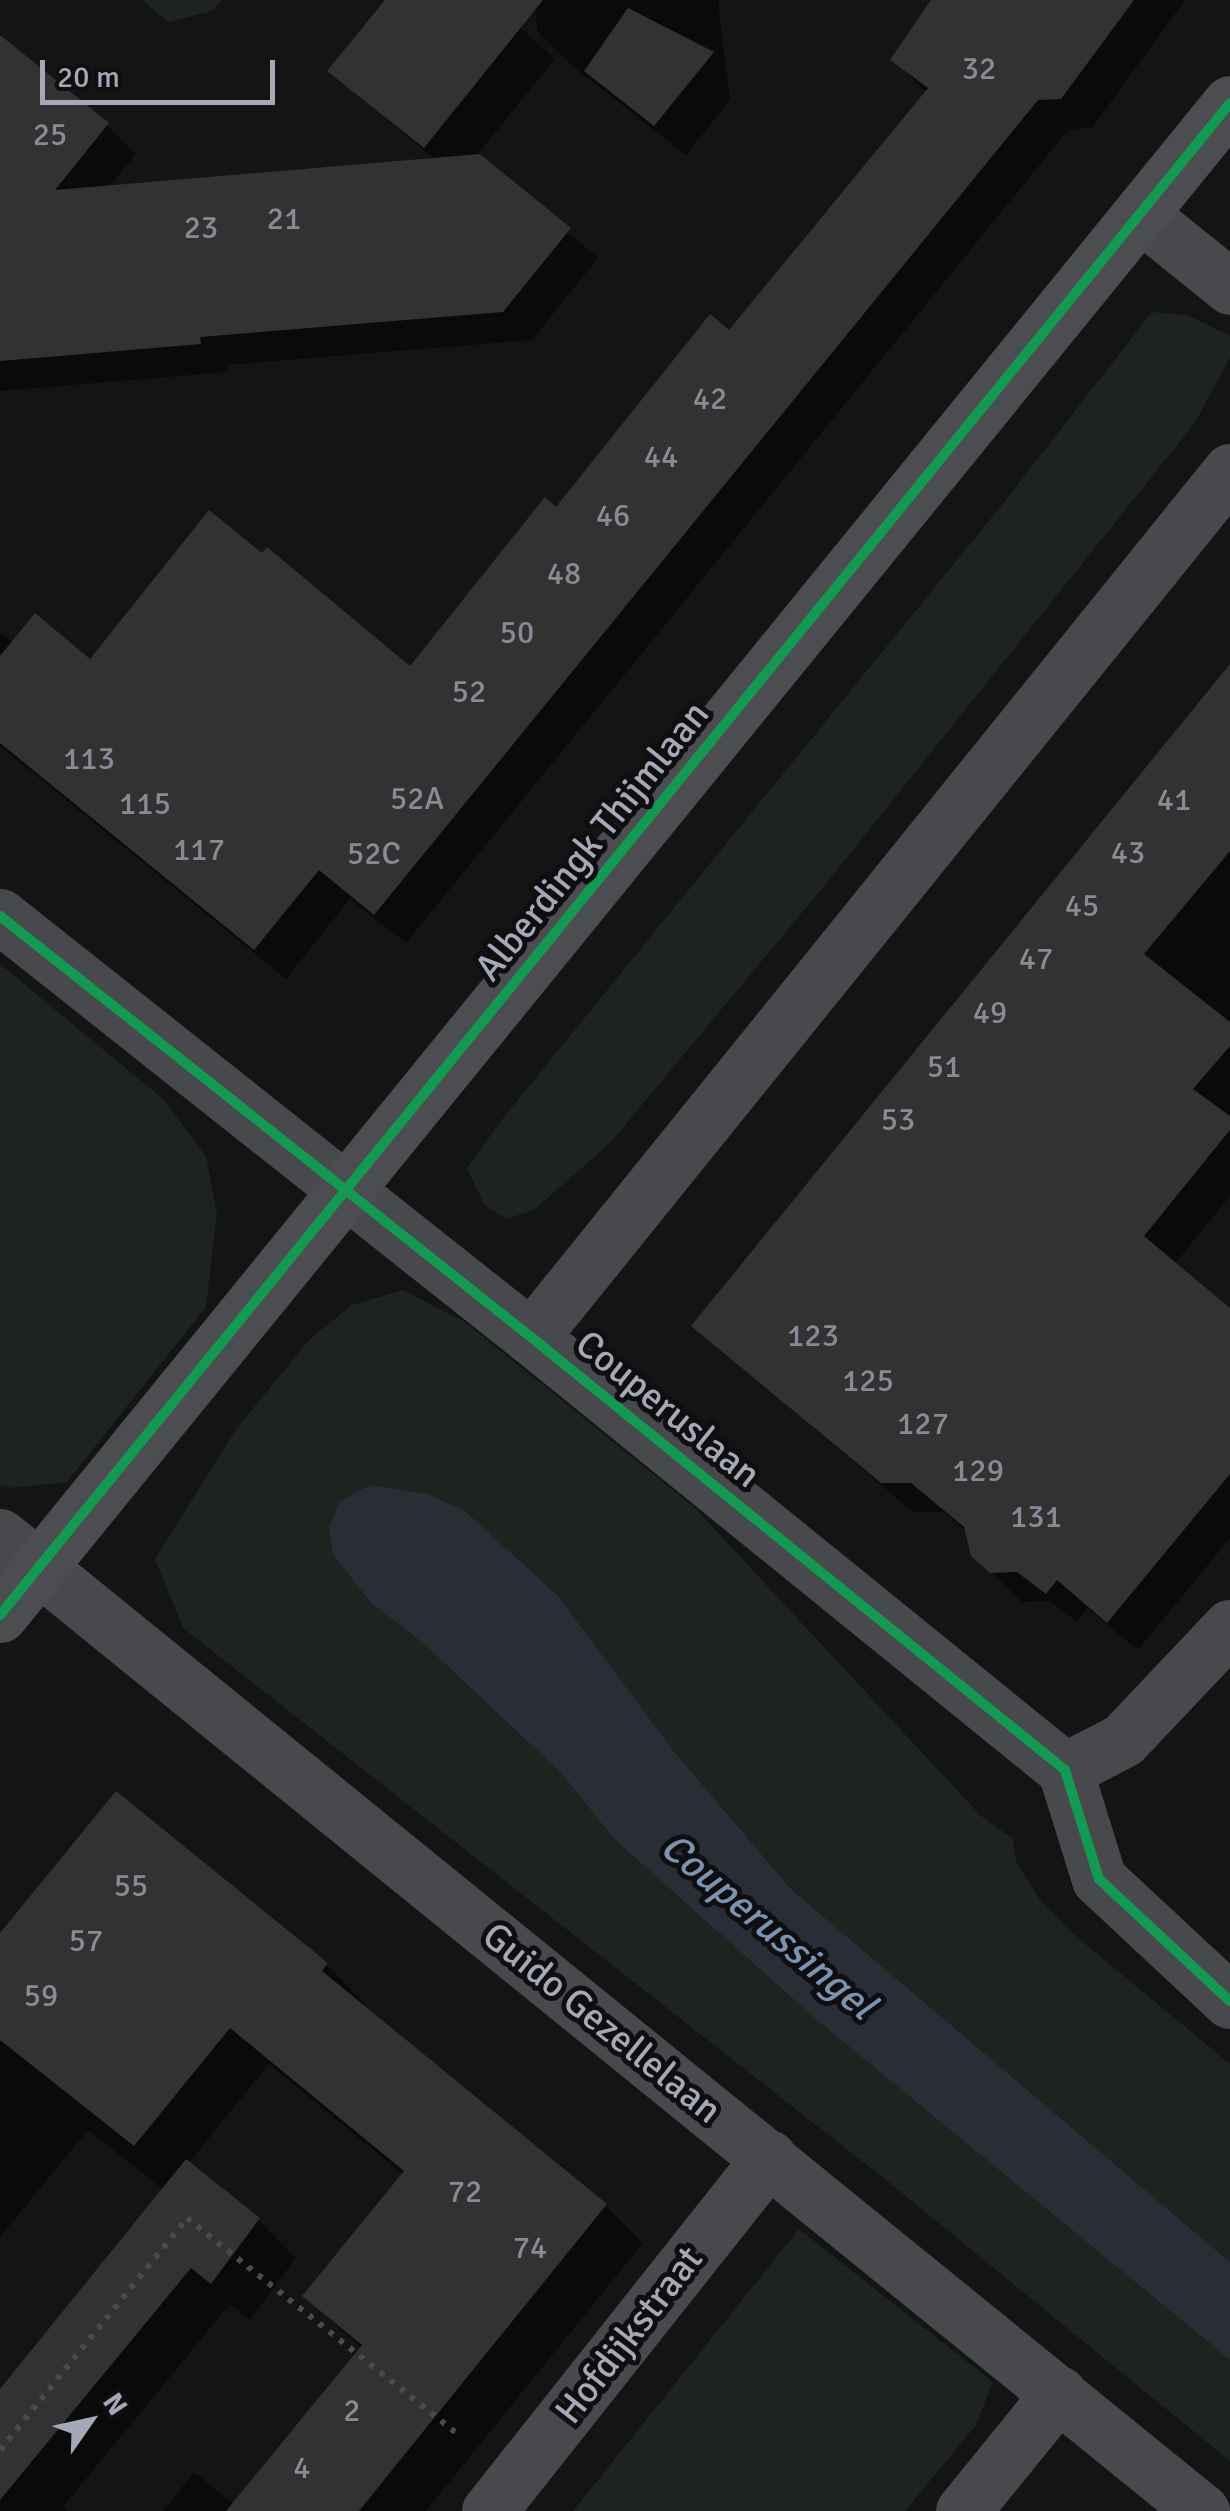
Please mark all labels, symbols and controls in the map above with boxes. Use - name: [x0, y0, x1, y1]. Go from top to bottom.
- scale bar: [45, 40, 280, 102]
- house number: 32: [962, 50, 996, 88]
- text: 20 m: [57, 59, 120, 96]
- house number: 25: [33, 116, 67, 154]
- house number: 21: [267, 200, 301, 238]
- house number: 23: [184, 209, 218, 247]
- house number: 42: [693, 380, 727, 418]
- house number: 44: [644, 438, 678, 476]
- house number: 46: [596, 497, 630, 535]
- house number: 48: [547, 555, 581, 593]
- house number: 50: [500, 614, 534, 652]
- house number: 52: [452, 673, 486, 711]
- street label: Alberdingk Thijmlaan: [465, 692, 719, 990]
- house number: 113: [63, 740, 115, 778]
- house number: 52A: [390, 780, 444, 818]
- house number: 41: [1157, 781, 1191, 819]
- house number: 115: [119, 785, 171, 823]
- house number: 117: [173, 831, 225, 869]
- house number: 43: [1111, 834, 1145, 872]
- house number: 52C: [347, 835, 401, 873]
- house number: 45: [1065, 887, 1099, 925]
- house number: 47: [1019, 940, 1053, 978]
- house number: 49: [973, 994, 1007, 1032]
- house number: 51: [927, 1048, 961, 1086]
- house number: 53: [881, 1101, 915, 1139]
- house number: 123: [787, 1317, 839, 1355]
- street label: Couperuslaan: [567, 1321, 769, 1497]
- house number: 125: [842, 1362, 894, 1400]
- house number: 127: [897, 1405, 949, 1443]
- house number: 129: [952, 1452, 1004, 1490]
- house number: 131: [1010, 1498, 1062, 1536]
- water label: Couperussingel: [651, 1822, 885, 2030]
- house number: 55: [114, 1867, 148, 1905]
- street label: Guido Gezellelaan: [474, 1913, 730, 2133]
- house number: 57: [69, 1922, 103, 1960]
- house number: 59: [24, 1977, 58, 2015]
- house number: 72: [448, 2173, 482, 2211]
- house number: 74: [513, 2229, 547, 2267]
- street label: Hofdijkstraat: [546, 2237, 712, 2433]
- north arrow: [40, 2371, 140, 2471]
- text: N: [95, 2387, 134, 2422]
- house number: 2: [343, 2392, 361, 2430]
- house number: 4: [293, 2449, 311, 2487]

